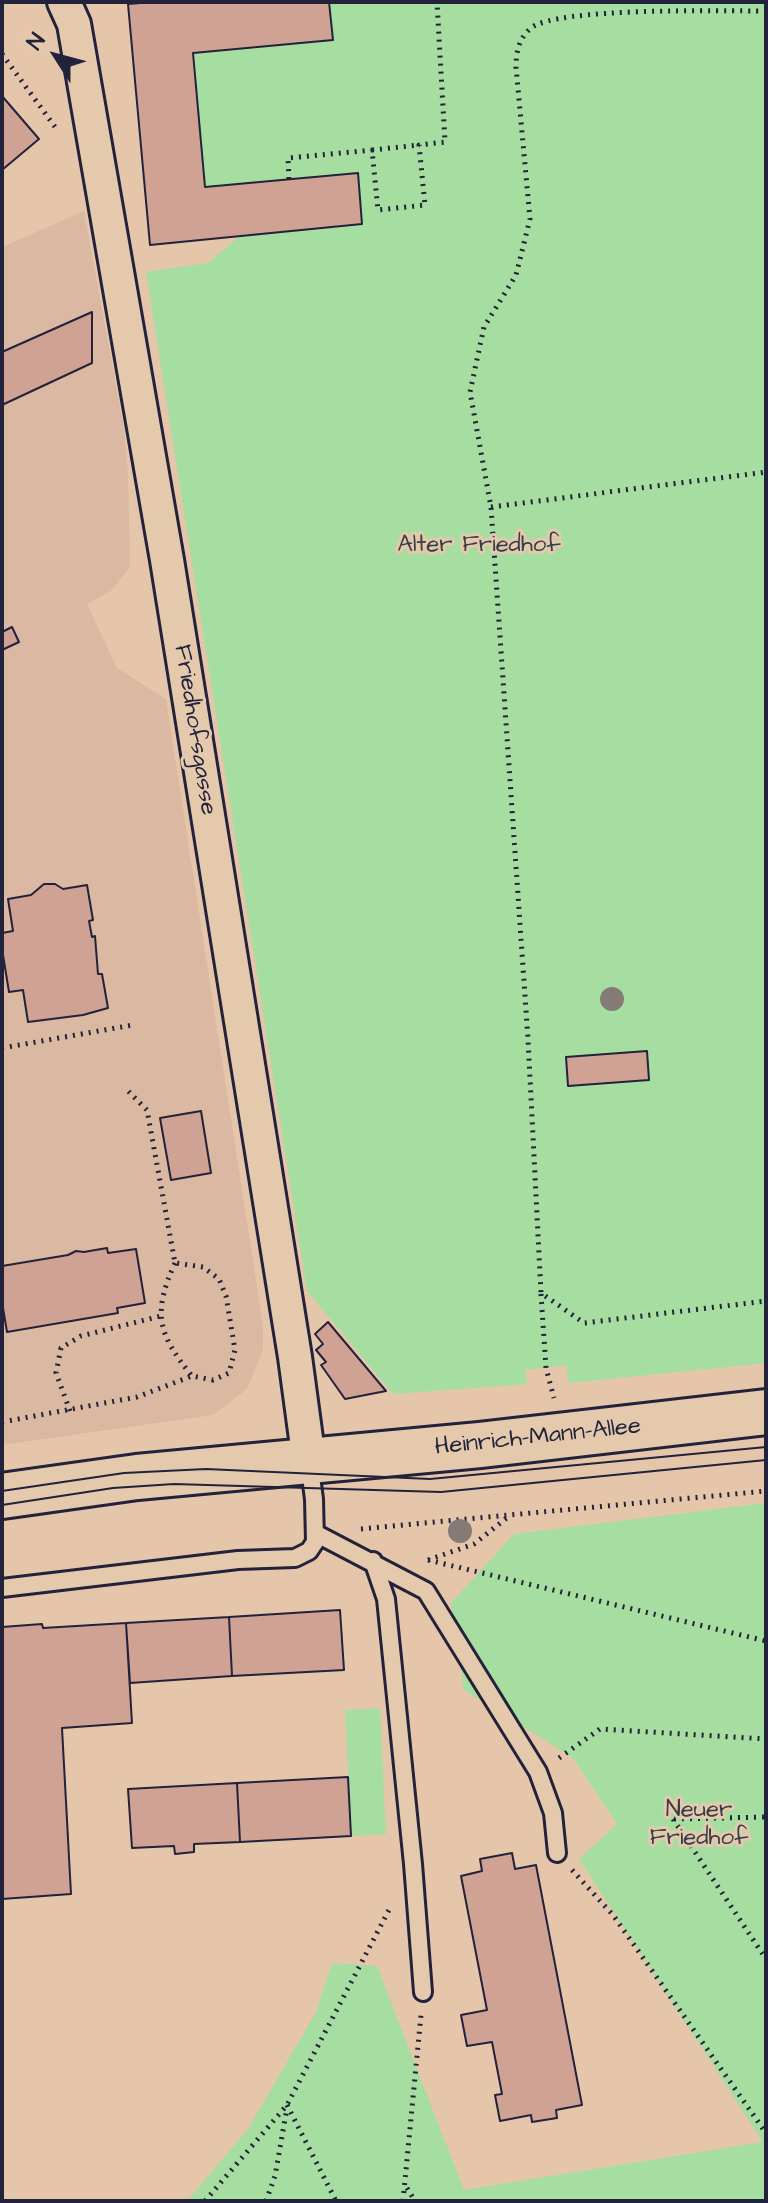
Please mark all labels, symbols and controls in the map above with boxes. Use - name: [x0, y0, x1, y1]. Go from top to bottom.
- north arrow: [16, 16, 96, 96]
- text: N: [20, 27, 53, 56]
- park label: Alter Friedhof: [397, 532, 561, 560]
- street label: Friedhofsgasse: [166, 643, 222, 817]
- street label: Heinrich-Mann-Allee: [434, 1413, 642, 1463]
- park label: Neuer Friedhof: [650, 1797, 748, 1853]

